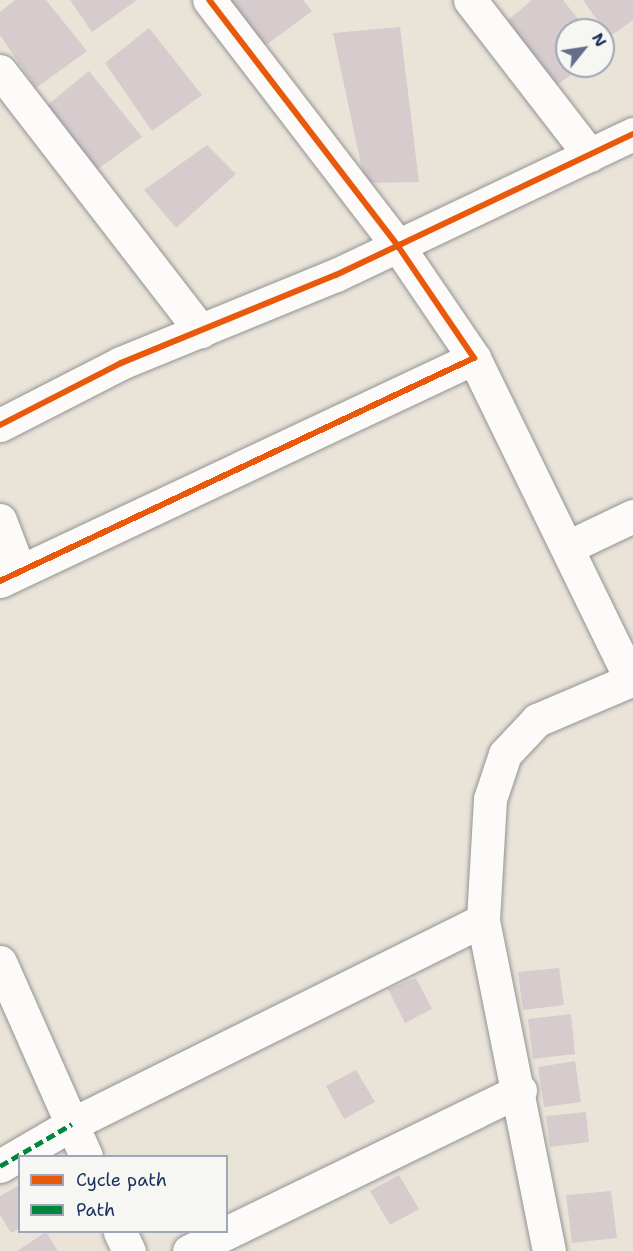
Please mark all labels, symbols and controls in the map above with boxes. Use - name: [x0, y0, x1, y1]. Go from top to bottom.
- north arrow: [555, 18, 615, 78]
- text: N: [587, 29, 612, 50]
- legend: [18, 1155, 228, 1233]
- text: Cycle path: [76, 1168, 167, 1192]
- text: Path: [76, 1198, 115, 1222]

